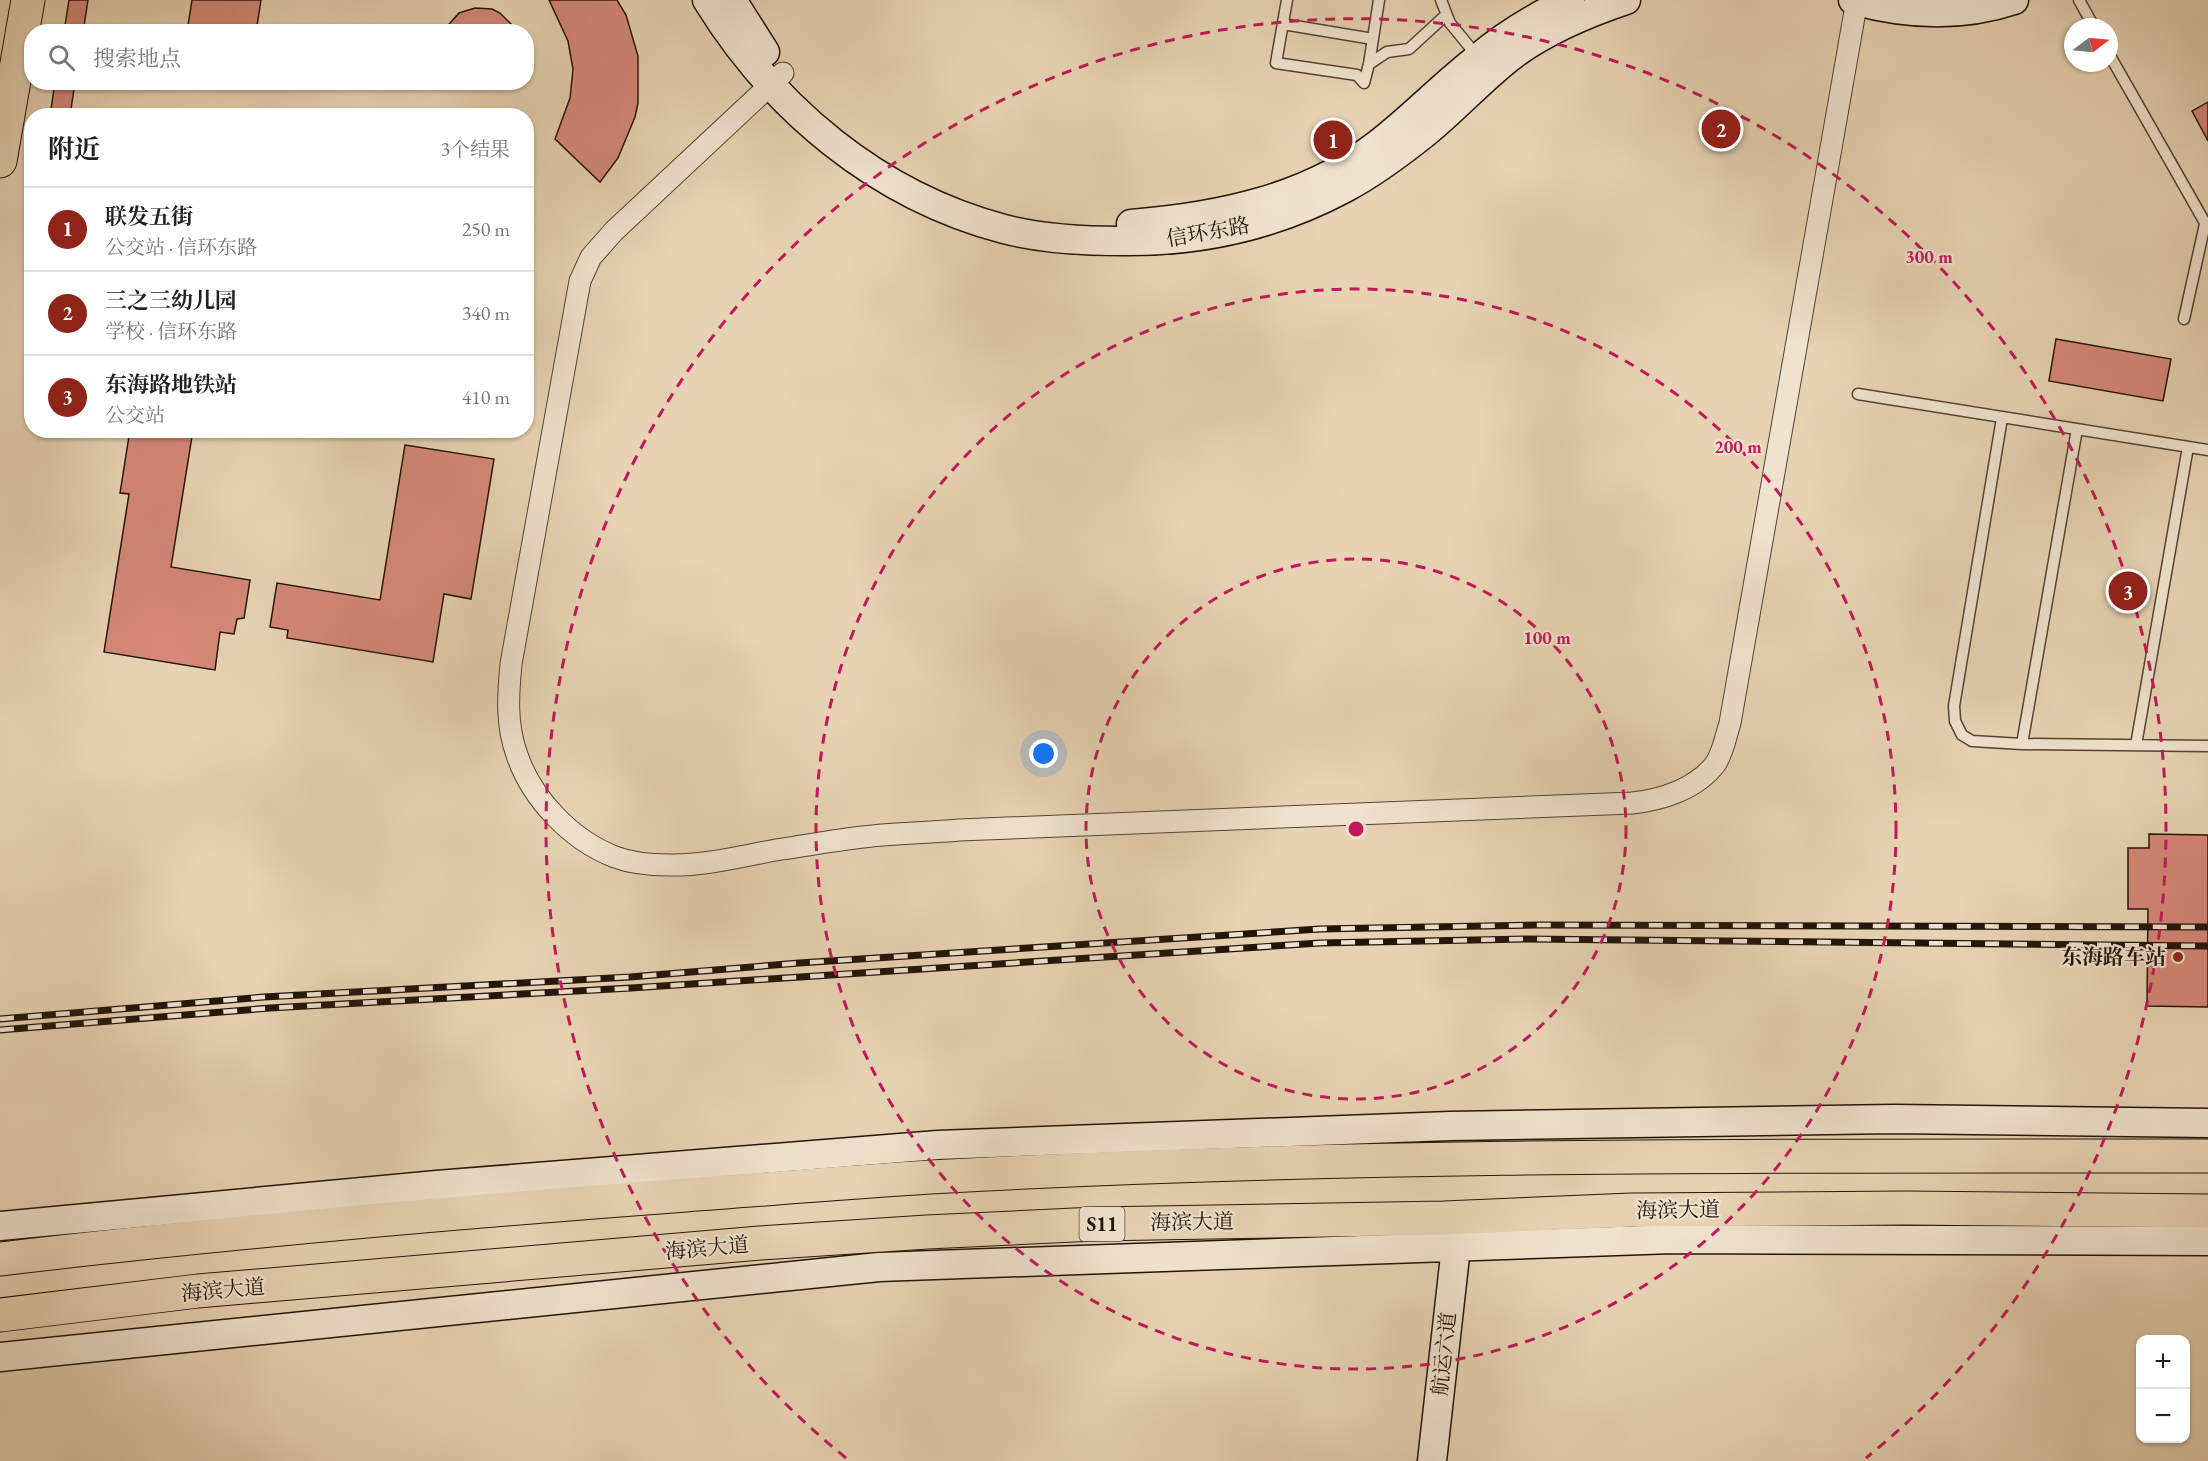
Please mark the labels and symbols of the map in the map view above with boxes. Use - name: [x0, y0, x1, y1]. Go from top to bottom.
- north arrow: [2064, 18, 2118, 72]
- pin: 2: [1702, 106, 1740, 152]
- pin: 1: [1314, 118, 1352, 162]
- street label: 信环东路: [1164, 211, 1252, 252]
- text: 300 m: [1905, 245, 1953, 268]
- text: 200 m: [1714, 435, 1762, 458]
- pin: 3: [2108, 568, 2148, 614]
- text: 100 m: [1523, 626, 1571, 649]
- your location: [1029, 739, 1058, 768]
- centre of rings: [1346, 819, 1366, 839]
- place label: 东海路车站: [2061, 943, 2166, 970]
- marker: 东海路车站: [2171, 950, 2185, 964]
- street label: 海滨大道: [1636, 1195, 1720, 1224]
- road number: S11: [1080, 1207, 1124, 1241]
- street label: 海滨大道: [1150, 1207, 1234, 1236]
- street label: 海滨大道: [664, 1230, 750, 1265]
- street label: 海滨大道: [180, 1272, 266, 1307]
- street label: 航运六道: [1426, 1311, 1461, 1397]

